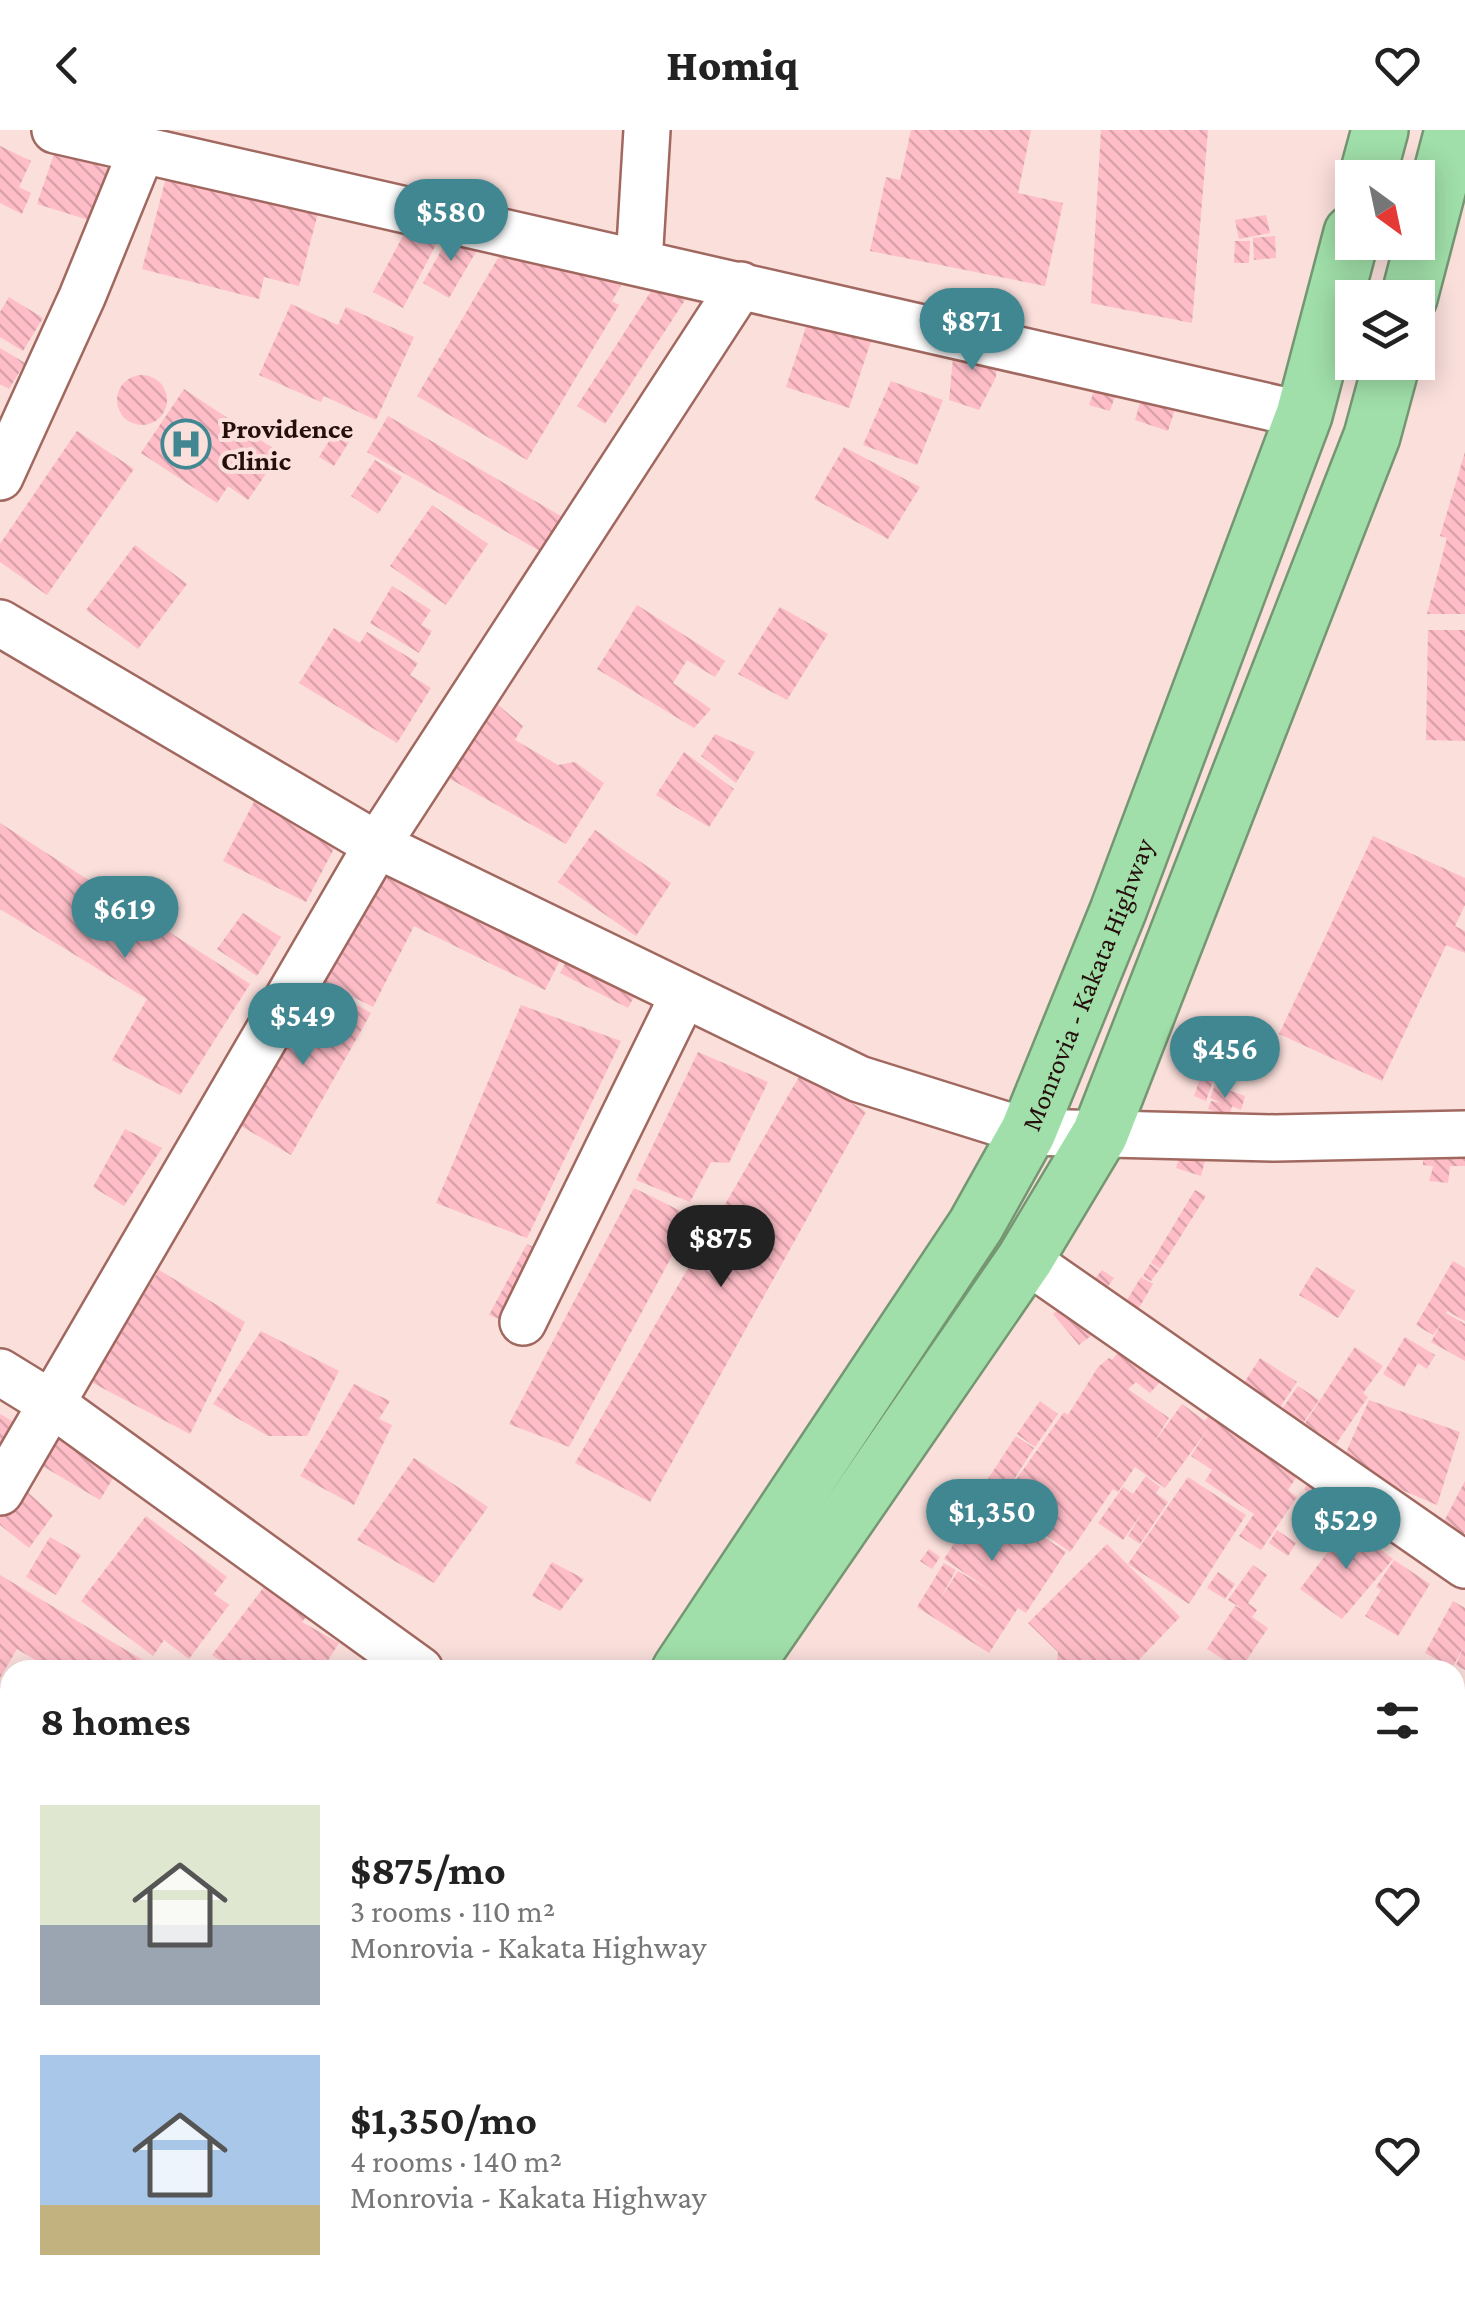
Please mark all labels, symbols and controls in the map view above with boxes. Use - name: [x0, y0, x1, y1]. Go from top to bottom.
- icon: back: [40, 38, 95, 93]
- icon: heart: [1370, 38, 1425, 93]
- text: Homiq: [666, 40, 799, 90]
- north arrow: [1335, 160, 1435, 260]
- map controls: [1335, 160, 1435, 380]
- pin: $580: [392, 179, 510, 264]
- text: $580: [416, 193, 486, 229]
- button: layers: [1335, 280, 1435, 380]
- pin: $871: [913, 288, 1031, 373]
- text: $871: [942, 302, 1002, 338]
- place label: Providence Clinic: [221, 413, 353, 476]
- hospital icon: Providence Clinic: [160, 418, 212, 470]
- street label: Monrovia - Kakata Highway: [1015, 833, 1160, 1135]
- pin: $619: [66, 876, 184, 961]
- text: $619: [94, 890, 156, 926]
- pin: $549: [244, 983, 362, 1068]
- text: $549: [270, 997, 336, 1033]
- pin: $456: [1166, 1016, 1284, 1101]
- text: $456: [1192, 1030, 1258, 1066]
- pin: $875: [662, 1205, 780, 1290]
- text: $875: [689, 1219, 753, 1255]
- pin: $1,350: [911, 1479, 1073, 1564]
- pin: $529: [1287, 1487, 1405, 1572]
- text: $1,350: [948, 1493, 1036, 1529]
- text: $529: [1314, 1501, 1378, 1537]
- icon: filters: [1370, 1693, 1425, 1748]
- text: 8 homes: [40, 1697, 191, 1744]
- icon: home: [120, 1845, 240, 1965]
- text: $875/mo: [350, 1846, 506, 1893]
- icon: heart: [1370, 1878, 1425, 1933]
- text: 3 rooms · 110 m²: [350, 1893, 555, 1929]
- text: Monrovia - Kakata Highway: [350, 1929, 707, 1965]
- icon: home: [120, 2095, 240, 2215]
- text: $1,350/mo: [350, 2096, 537, 2143]
- icon: heart: [1370, 2128, 1425, 2183]
- text: 4 rooms · 140 m²: [350, 2143, 562, 2179]
- text: Monrovia - Kakata Highway: [350, 2179, 707, 2215]

